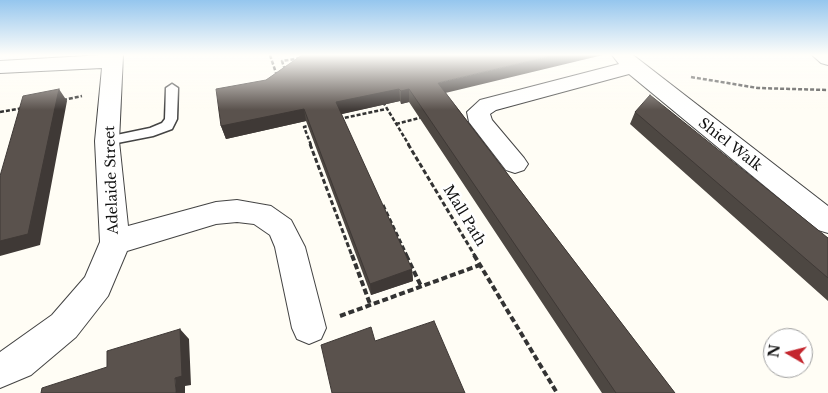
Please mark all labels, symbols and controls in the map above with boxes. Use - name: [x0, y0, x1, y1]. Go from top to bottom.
- street label: Shiel Walk: [695, 115, 765, 175]
- street label: Adelaide Street: [102, 125, 122, 235]
- street label: Mall Path: [439, 182, 489, 250]
- north arrow: [763, 328, 813, 378]
- text: N: [764, 343, 784, 359]

